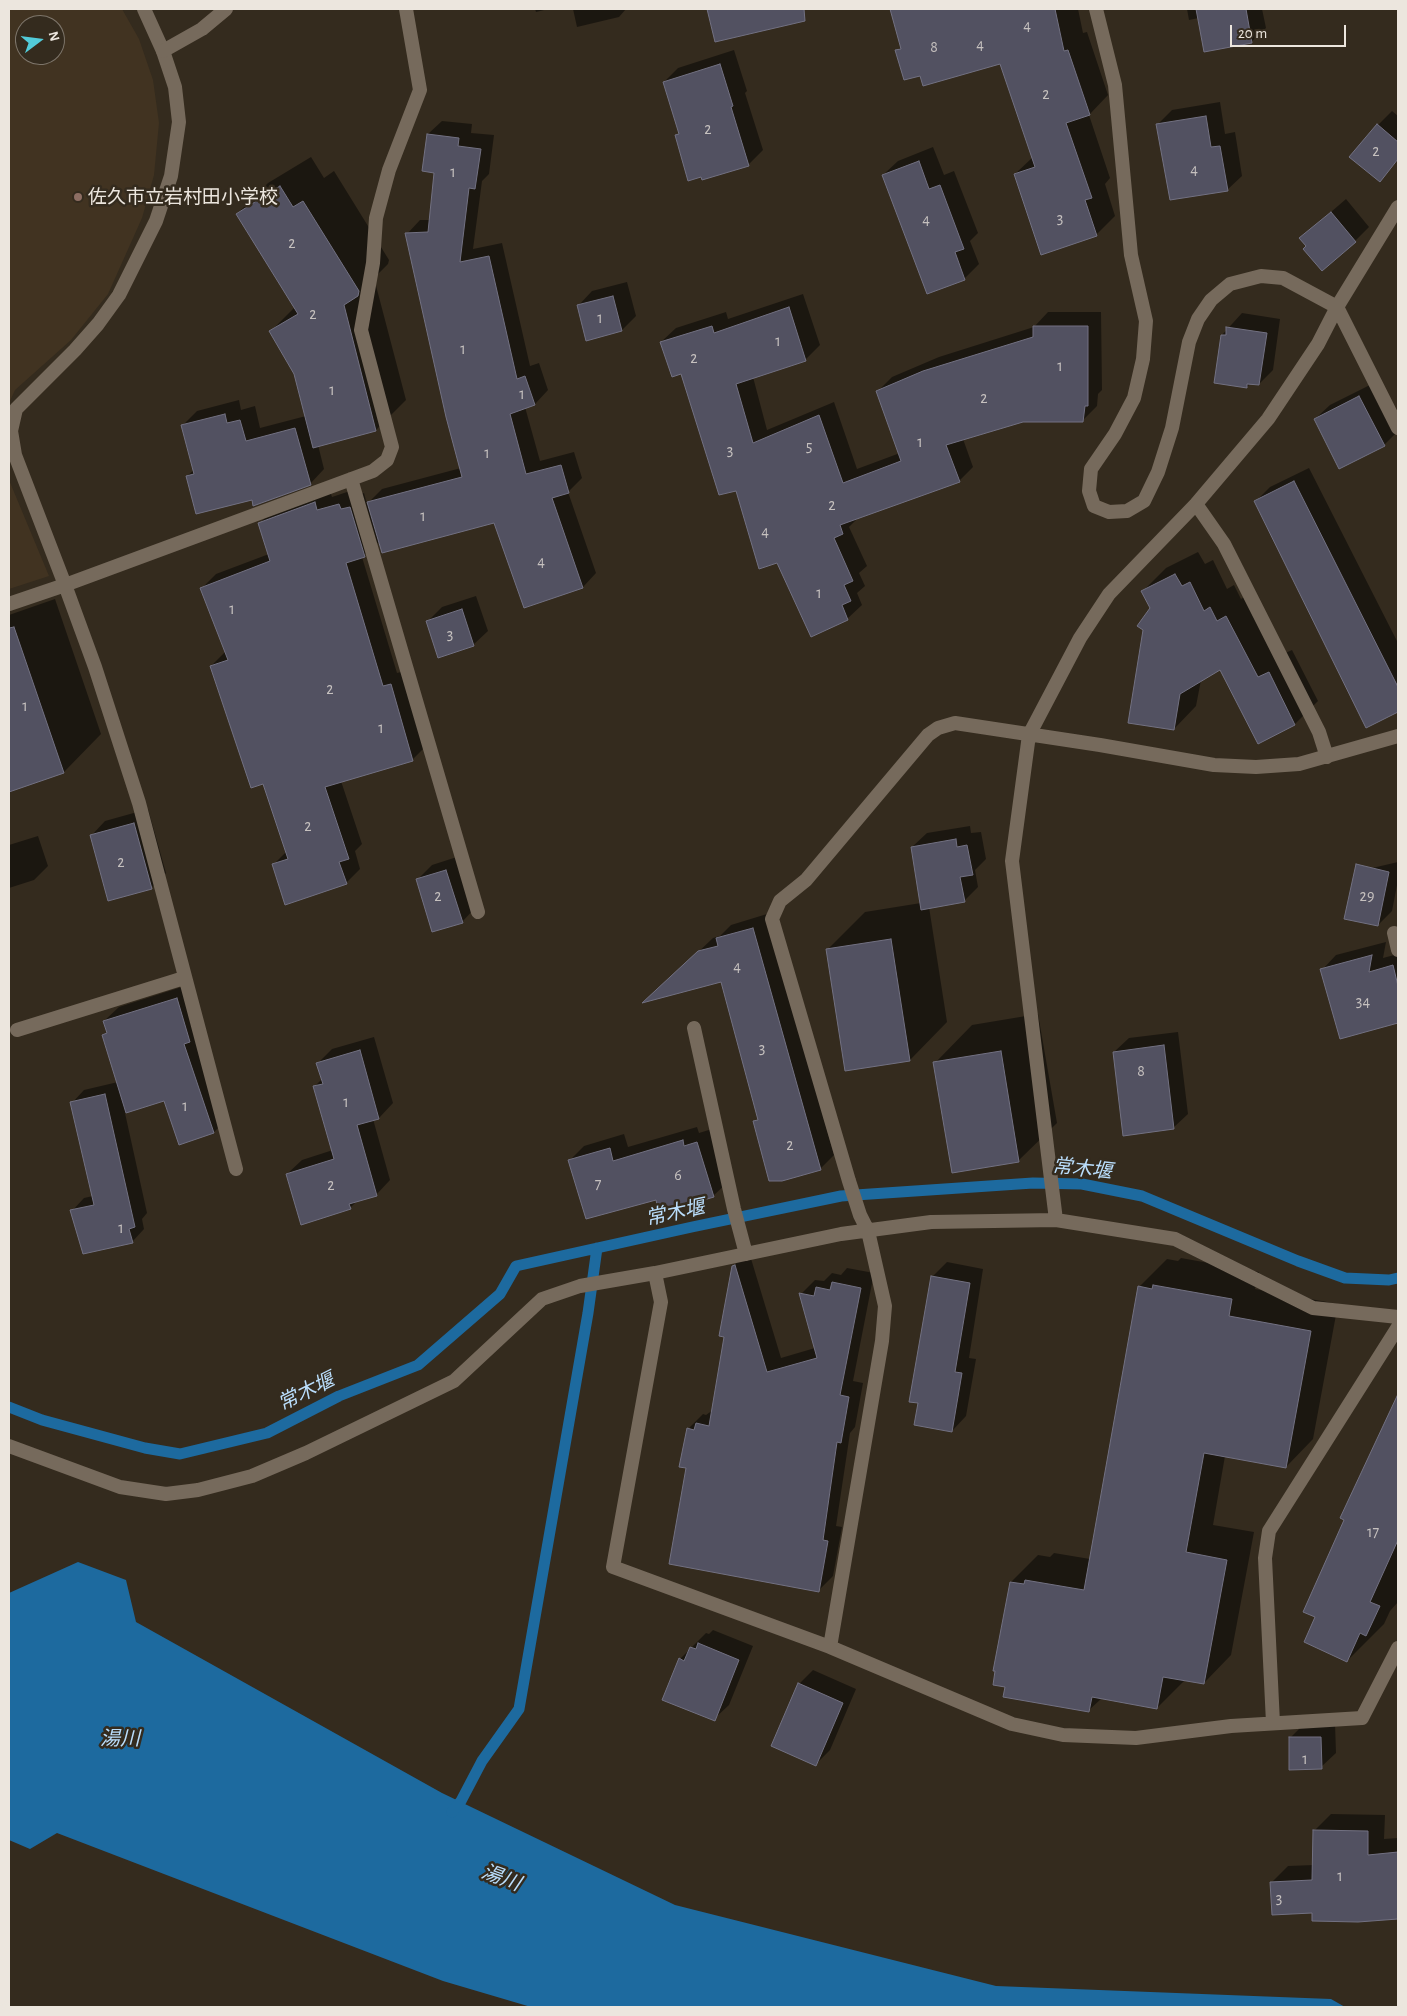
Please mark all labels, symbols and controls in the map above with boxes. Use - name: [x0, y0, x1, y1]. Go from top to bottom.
- north arrow: [15, 15, 65, 65]
- house number: 4: [1023, 15, 1031, 35]
- scale bar: [1232, 15, 1348, 47]
- text: 20 m: [1238, 26, 1267, 41]
- text: N: [45, 30, 62, 43]
- house number: 4: [976, 34, 984, 54]
- house number: 8: [930, 37, 938, 57]
- house number: 2: [1042, 84, 1050, 104]
- house number: 2: [704, 119, 712, 139]
- house number: 2: [1372, 141, 1380, 161]
- house number: 4: [1190, 159, 1198, 179]
- house number: 1: [450, 162, 456, 182]
- place label: 佐久市立岩村田小学校: [88, 186, 278, 208]
- marker: 佐久市立岩村田小学校: [72, 191, 84, 203]
- house number: 3: [1057, 208, 1063, 228]
- house number: 4: [922, 209, 930, 229]
- house number: 2: [288, 233, 296, 253]
- house number: 2: [309, 304, 317, 324]
- house number: 1: [597, 308, 603, 328]
- house number: 1: [775, 331, 781, 351]
- house number: 1: [460, 339, 466, 359]
- house number: 2: [690, 348, 698, 368]
- house number: 1: [1057, 356, 1063, 376]
- house number: 1: [329, 380, 335, 400]
- house number: 1: [519, 384, 525, 404]
- house number: 2: [980, 388, 988, 408]
- house number: 1: [917, 432, 923, 452]
- house number: 5: [806, 436, 812, 456]
- house number: 3: [727, 440, 733, 460]
- house number: 1: [484, 443, 490, 463]
- house number: 2: [828, 495, 836, 515]
- house number: 1: [420, 506, 426, 526]
- house number: 4: [761, 521, 769, 541]
- house number: 4: [537, 551, 545, 571]
- house number: 1: [816, 583, 822, 603]
- house number: 1: [229, 599, 235, 619]
- house number: 3: [447, 624, 453, 644]
- house number: 2: [326, 679, 334, 699]
- house number: 1: [22, 696, 28, 716]
- house number: 1: [378, 718, 384, 738]
- house number: 2: [304, 816, 312, 836]
- house number: 2: [117, 852, 125, 872]
- house number: 2: [434, 886, 442, 906]
- house number: 29: [1360, 886, 1374, 906]
- house number: 4: [733, 956, 741, 976]
- house number: 34: [1356, 991, 1370, 1011]
- house number: 3: [759, 1038, 765, 1058]
- house number: 8: [1137, 1061, 1145, 1081]
- house number: 1: [343, 1092, 349, 1112]
- house number: 1: [182, 1096, 188, 1116]
- house number: 2: [786, 1135, 794, 1155]
- water label: 常木堰: [1051, 1154, 1113, 1184]
- house number: 6: [674, 1165, 682, 1185]
- house number: 7: [595, 1174, 601, 1194]
- house number: 2: [327, 1175, 335, 1195]
- water label: 常木堰: [643, 1195, 707, 1231]
- house number: 1: [118, 1218, 124, 1238]
- water label: 常木堰: [274, 1368, 338, 1416]
- house number: 17: [1367, 1522, 1379, 1542]
- water label: 湯川: [100, 1727, 140, 1751]
- house number: 1: [1302, 1749, 1308, 1769]
- water label: 湯川: [478, 1860, 524, 1896]
- house number: 1: [1337, 1866, 1343, 1886]
- house number: 3: [1276, 1888, 1282, 1908]

